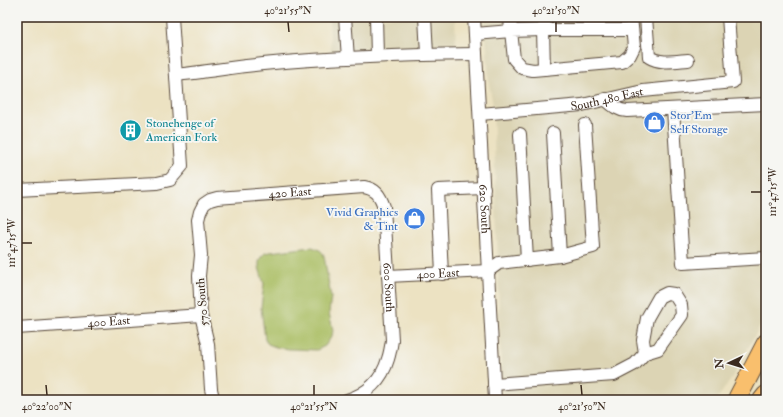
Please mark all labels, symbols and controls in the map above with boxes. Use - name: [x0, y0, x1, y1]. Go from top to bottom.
- text: 40°21'55"N: [264, 5, 312, 17]
- text: 40°21'50"N: [532, 5, 580, 17]
- street label: South 480 East: [570, 84, 645, 114]
- place label: Stor'Em Self Storage: [670, 108, 728, 137]
- shop icon: Stor'Em Self Storage: [641, 109, 667, 135]
- place label: Stonehenge of American Fork: [145, 116, 217, 145]
- building icon: Stonehenge of American Fork: [118, 117, 144, 143]
- text: 111°47'15"W: [767, 167, 779, 217]
- street label: 420 East: [268, 184, 312, 202]
- street label: 620 South: [475, 184, 493, 235]
- place label: Vivid Graphics & Tint: [326, 205, 398, 234]
- shop icon: Vivid Graphics & Tint: [401, 206, 427, 232]
- text: 111°47'15"W: [6, 218, 18, 268]
- street label: 600 South: [379, 262, 397, 313]
- street label: 400 East: [416, 265, 460, 283]
- street label: 570 South: [193, 277, 212, 327]
- street label: 400 East: [87, 313, 131, 331]
- north arrow: [709, 343, 749, 383]
- text: N: [713, 357, 726, 370]
- text: 40°22'00"N: [22, 401, 72, 413]
- text: 40°21'55"N: [290, 401, 338, 413]
- text: 40°21'50"N: [558, 401, 606, 413]

